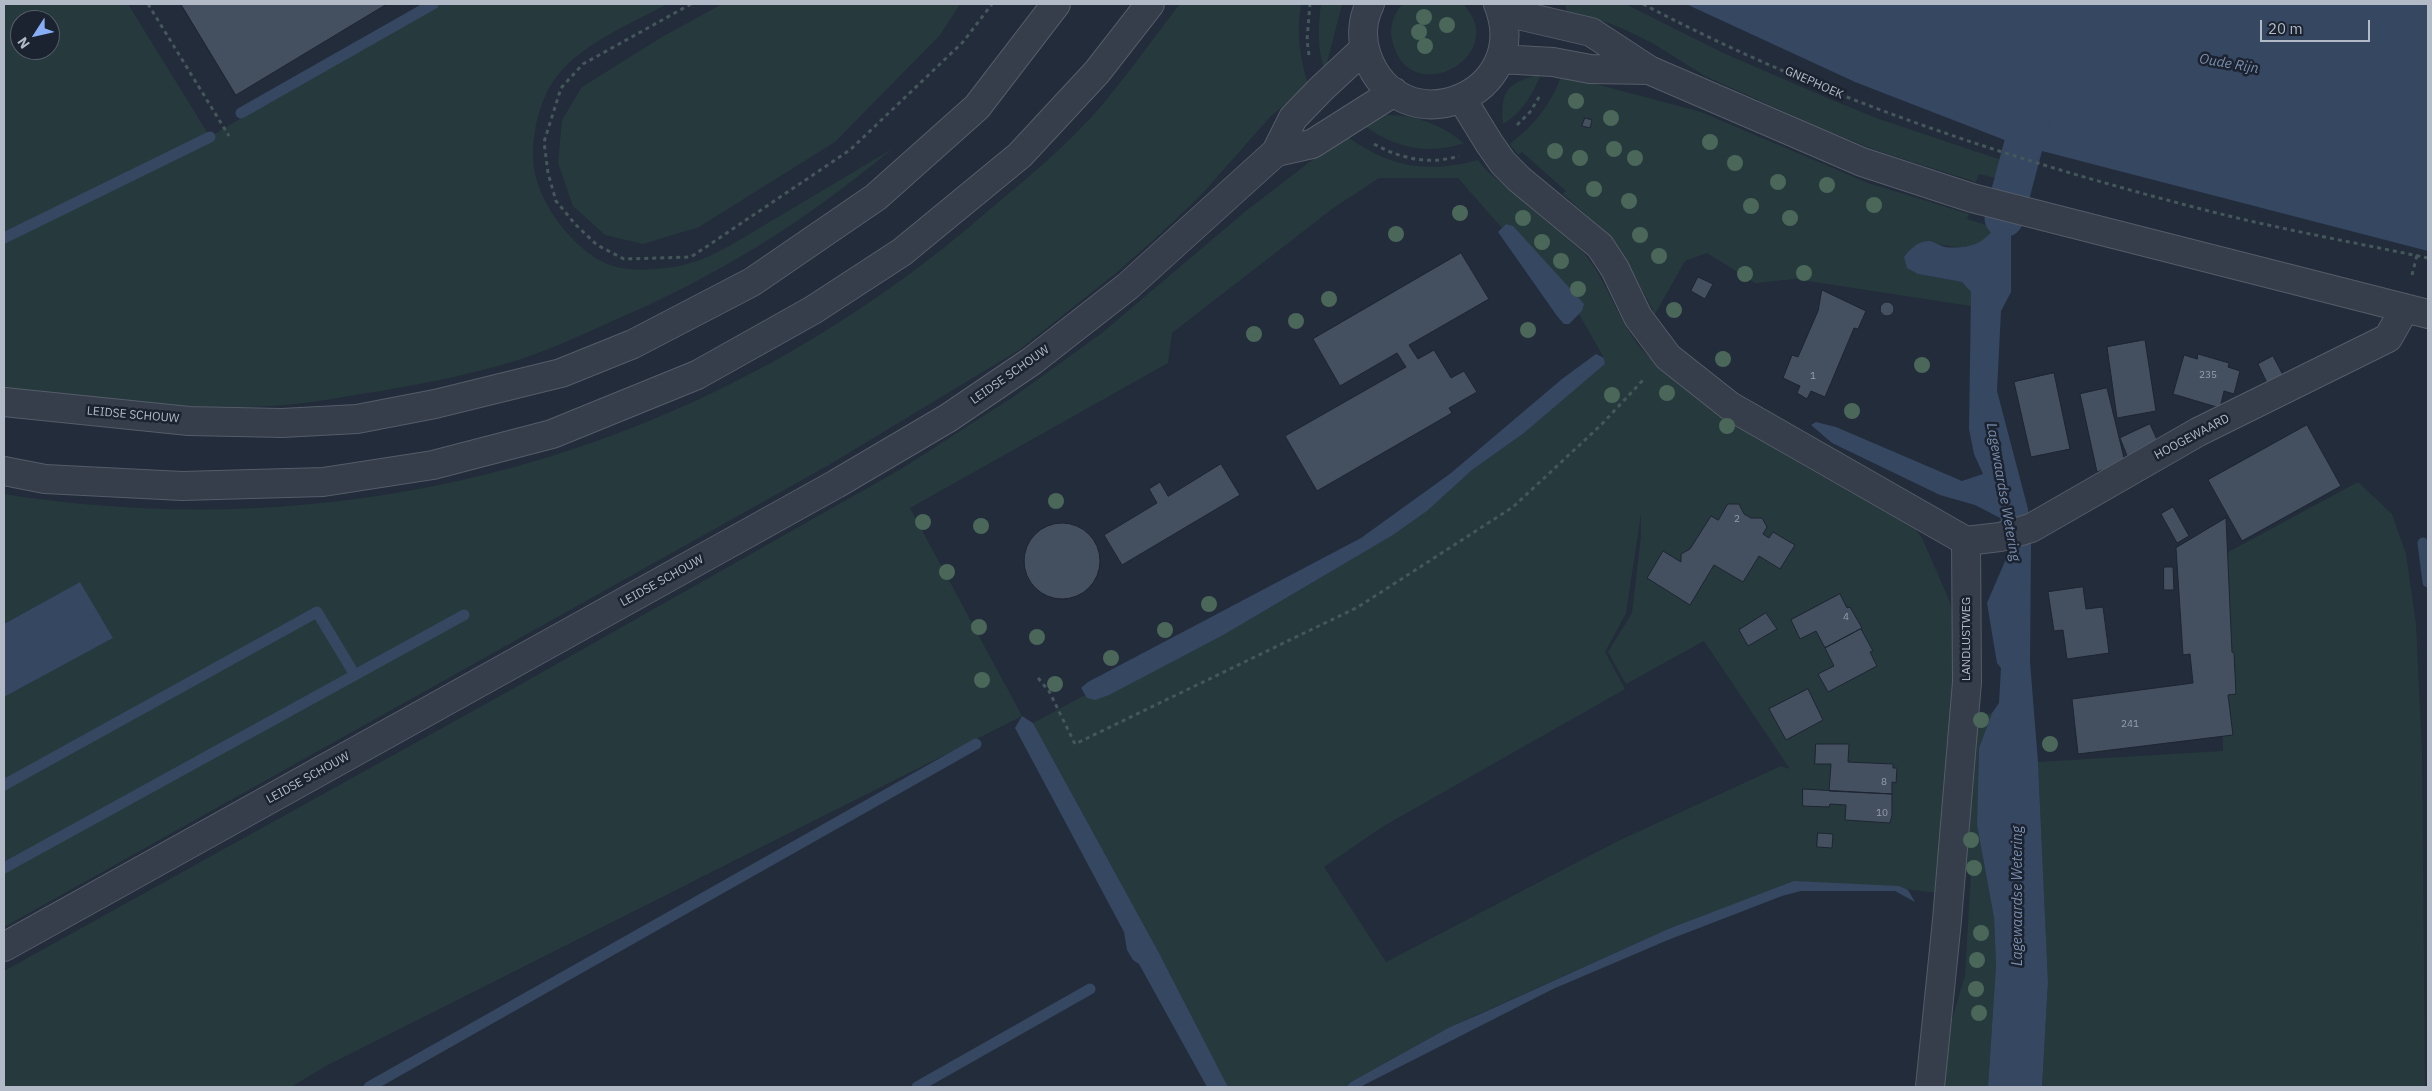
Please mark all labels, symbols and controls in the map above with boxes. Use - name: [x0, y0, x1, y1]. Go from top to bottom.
- north arrow: [10, 10, 60, 60]
- scale bar: [2262, 10, 2372, 42]
- text: 20 m: [2268, 19, 2303, 38]
- text: N: [13, 34, 34, 52]
- water label: Oude Rijn: [2198, 51, 2260, 77]
- street label: GNEPHOEK: [1782, 64, 1846, 102]
- street label: LEIDSE SCHOUW: [968, 342, 1052, 408]
- house number: 235: [2199, 369, 2217, 381]
- house number: 1: [1810, 370, 1816, 382]
- street label: LEIDSE SCHOUW: [86, 404, 180, 426]
- street label: HOOGEWAARD: [2152, 411, 2232, 463]
- water label: Lagewaardse Wetering: [1983, 422, 2023, 562]
- house number: 2: [1734, 513, 1740, 525]
- street label: LEIDSE SCHOUW: [618, 552, 706, 610]
- street label: LANDLUSTWEG: [1960, 597, 1974, 681]
- house number: 4: [1843, 611, 1849, 623]
- house number: 241: [2121, 718, 2139, 730]
- street label: LEIDSE SCHOUW: [264, 749, 352, 807]
- house number: 8: [1881, 776, 1887, 788]
- house number: 10: [1876, 807, 1888, 819]
- water label: Lagewaardse Wetering: [2010, 826, 2026, 966]

